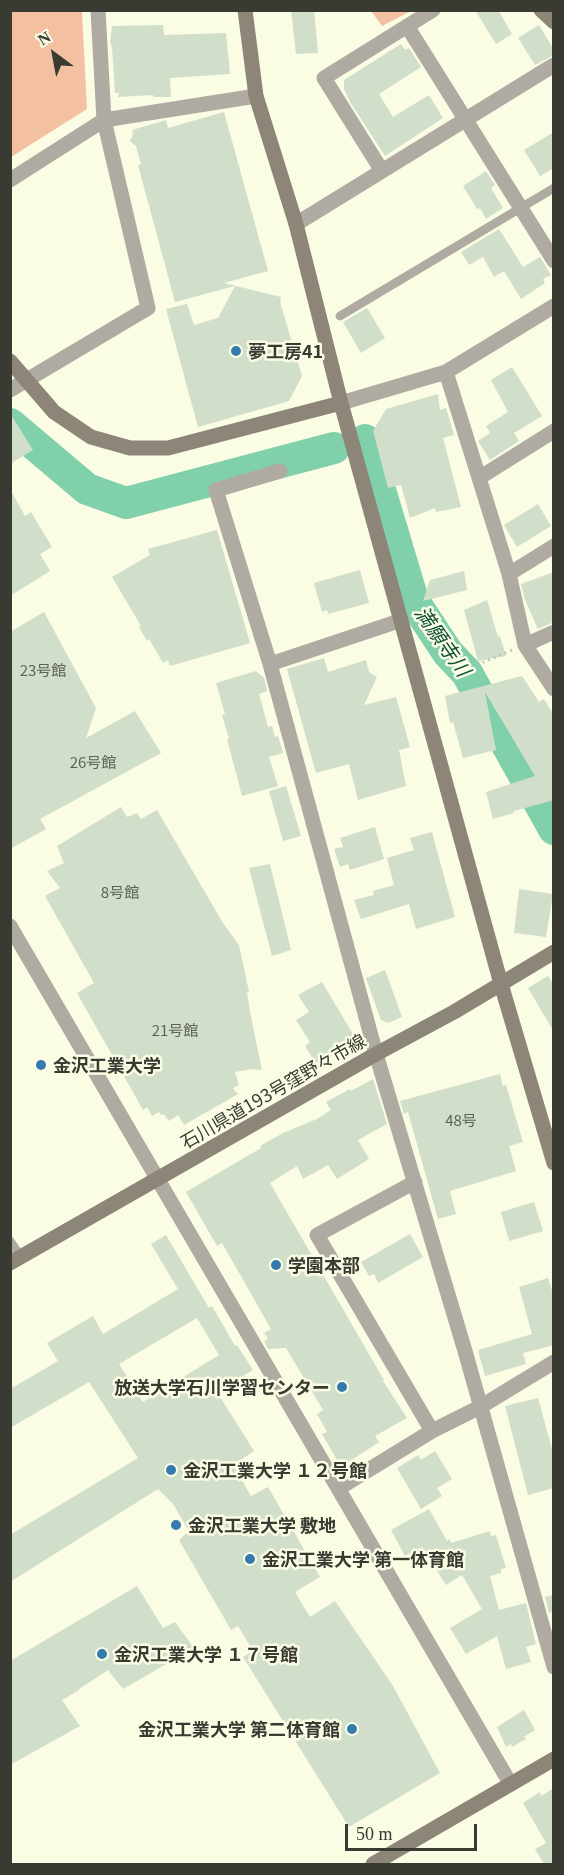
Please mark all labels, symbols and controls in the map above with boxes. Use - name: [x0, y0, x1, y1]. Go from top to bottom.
- north arrow: [24, 24, 84, 84]
- text: N: [35, 28, 54, 49]
- place label: 夢工房41: [248, 340, 323, 362]
- marker: 夢工房41: [229, 344, 243, 358]
- water label: 満願寺川: [410, 601, 476, 681]
- house number: 23号館: [20, 661, 66, 679]
- house number: 26号館: [70, 753, 116, 771]
- house number: 8号館: [101, 883, 139, 901]
- house number: 21号館: [152, 1021, 198, 1039]
- street label: 石川県道193号窪野々市線: [177, 1029, 369, 1153]
- place label: 金沢工業大学: [53, 1054, 161, 1076]
- marker: 金沢工業大学: [34, 1058, 48, 1072]
- house number: 48号: [445, 1111, 477, 1129]
- place label: 学園本部: [288, 1254, 360, 1276]
- marker: 学園本部: [269, 1258, 283, 1272]
- place label: 放送大学石川学習センター: [114, 1376, 330, 1398]
- marker: 放送大学石川学習センター: [335, 1380, 349, 1394]
- place label: 金沢工業大学 １２号館: [183, 1459, 367, 1481]
- marker: 金沢工業大学 １２号館: [164, 1463, 178, 1477]
- place label: 金沢工業大学 敷地: [188, 1514, 336, 1536]
- marker: 金沢工業大学 敷地: [169, 1518, 183, 1532]
- place label: 金沢工業大学 第一体育館: [262, 1548, 464, 1570]
- marker: 金沢工業大学 第一体育館: [243, 1552, 257, 1566]
- place label: 金沢工業大学 １７号館: [114, 1643, 298, 1665]
- marker: 金沢工業大学 １７号館: [95, 1647, 109, 1661]
- place label: 金沢工業大学 第二体育館: [138, 1718, 340, 1740]
- marker: 金沢工業大学 第二体育館: [345, 1722, 359, 1736]
- scale bar: [348, 1812, 480, 1850]
- text: 50 m: [356, 1824, 393, 1844]

